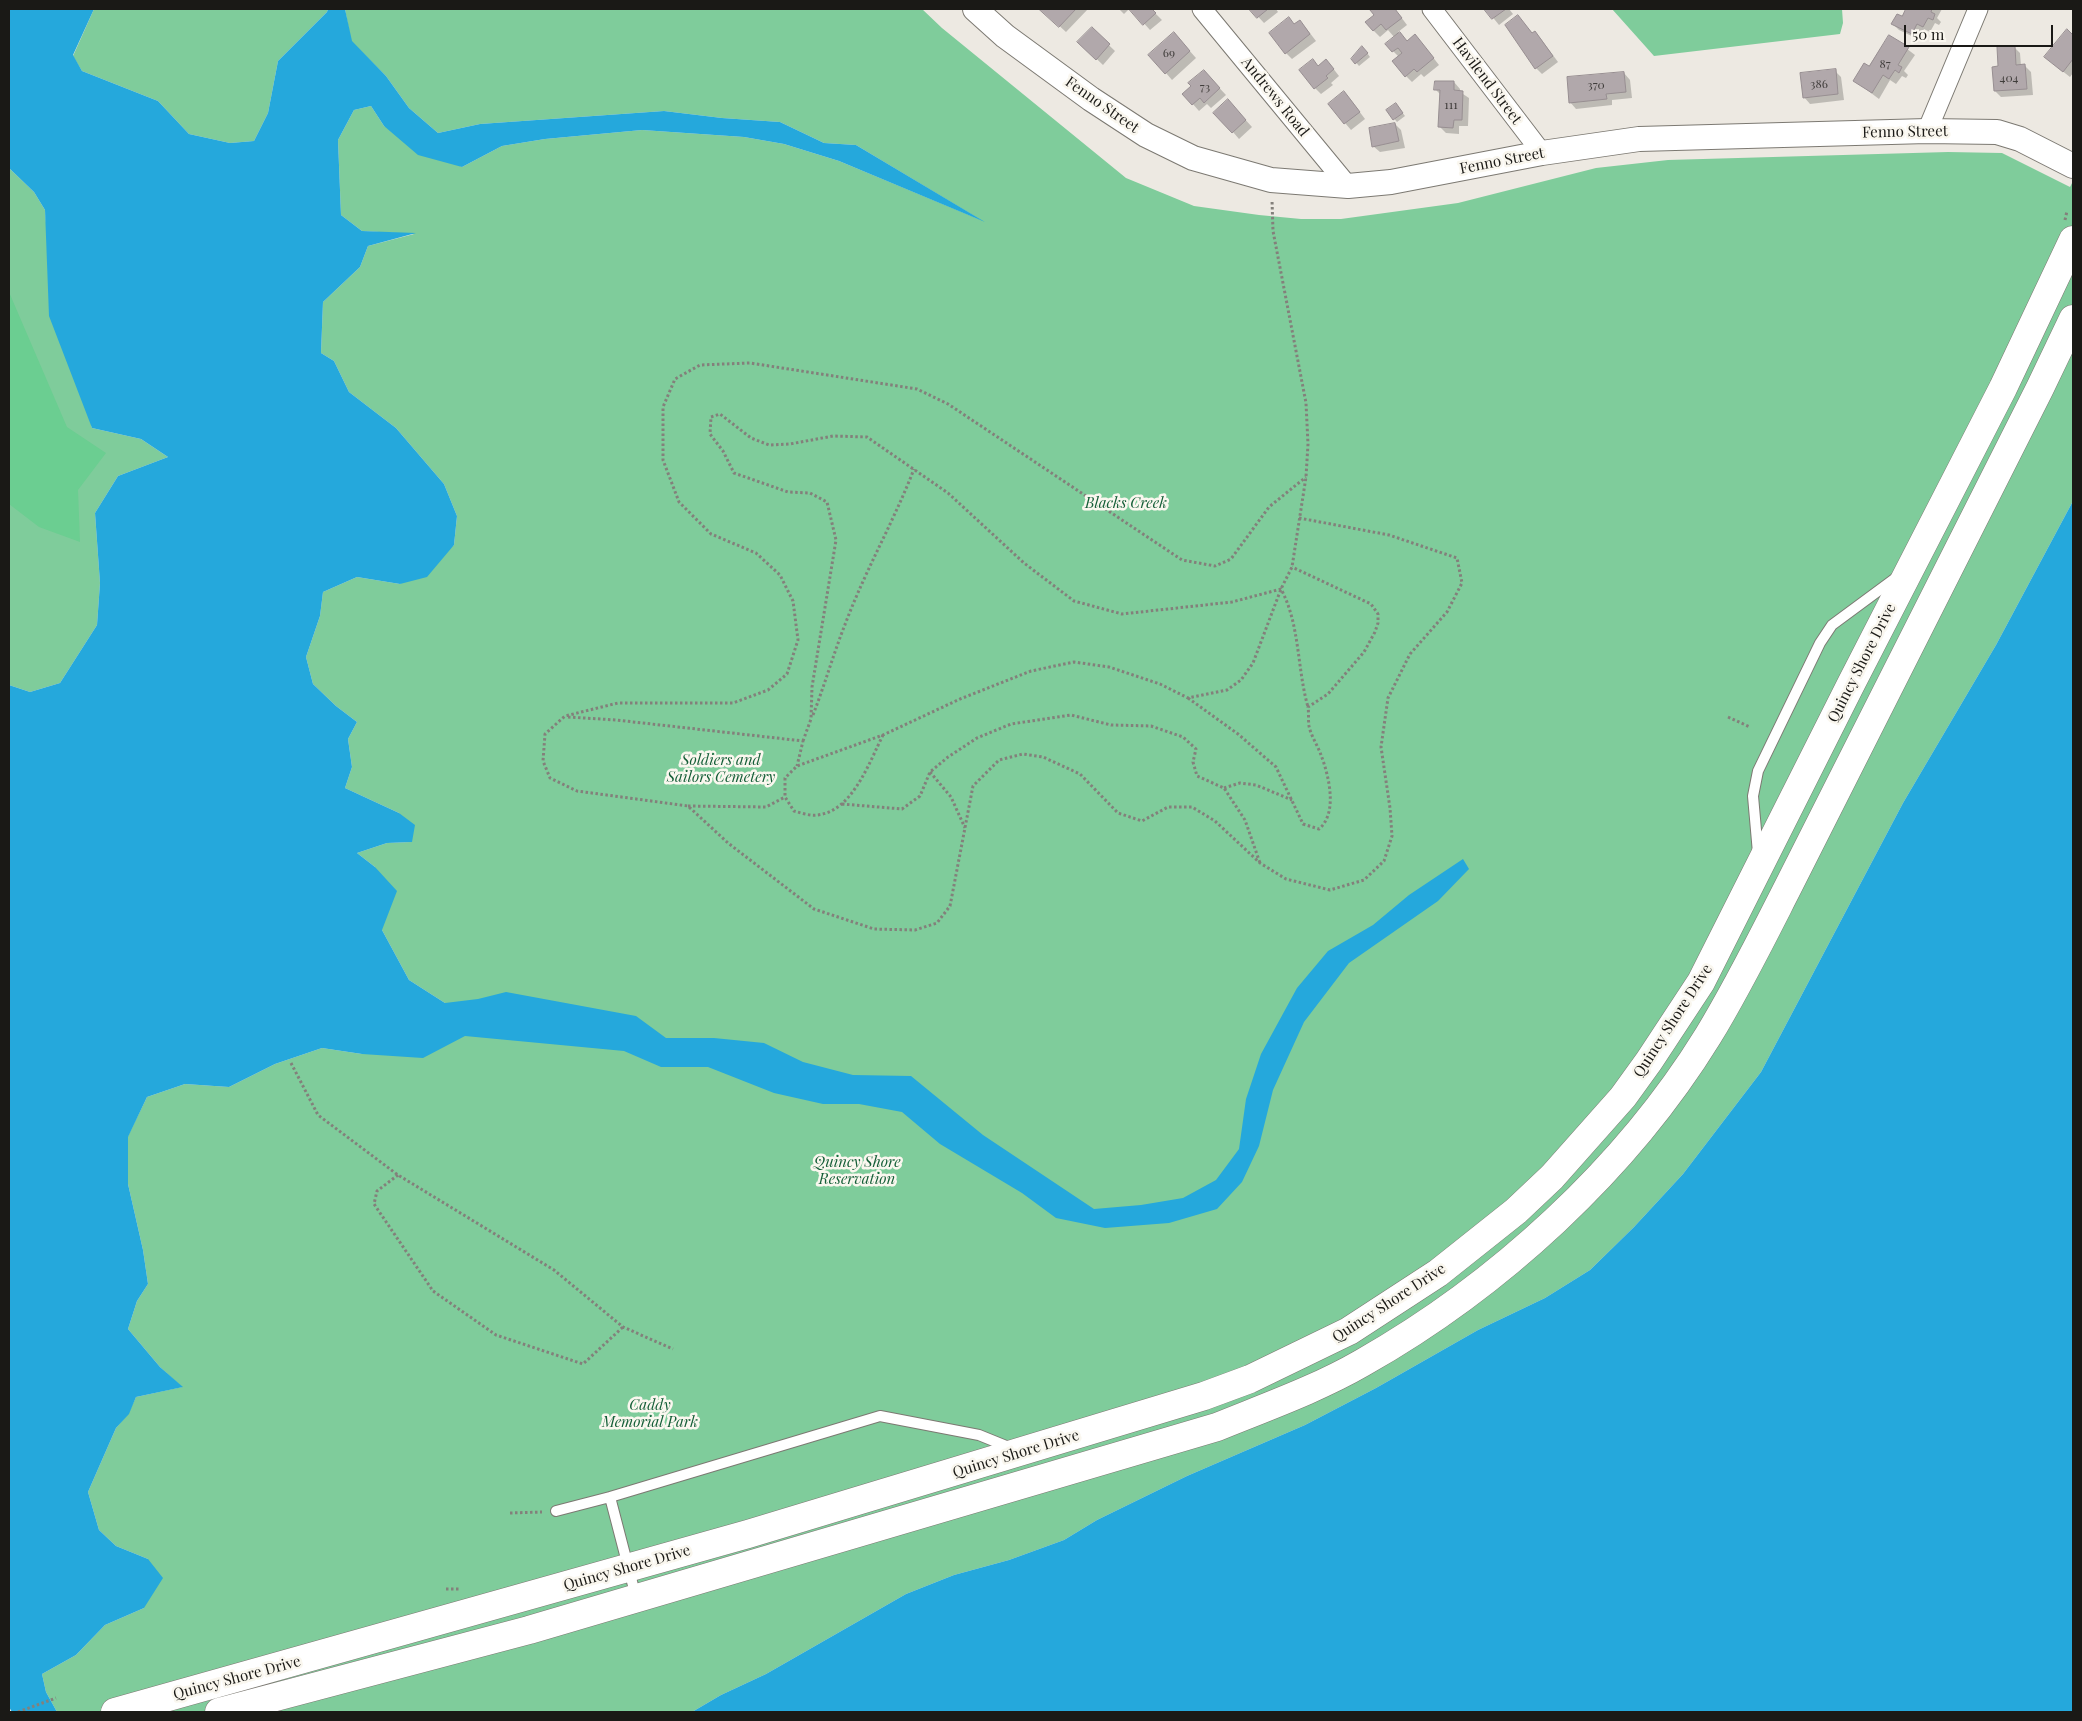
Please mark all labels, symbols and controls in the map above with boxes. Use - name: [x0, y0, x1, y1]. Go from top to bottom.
- scale bar: [1907, 15, 2056, 47]
- text: 50 m: [1912, 24, 1944, 44]
- street label: Havilend Street: [1449, 34, 1525, 128]
- house number: 69: [1163, 46, 1175, 60]
- street label: Andrews Road: [1237, 54, 1313, 140]
- house number: 87: [1879, 57, 1891, 71]
- house number: 404: [1999, 71, 2019, 85]
- street label: Fenno Street: [1062, 73, 1142, 137]
- house number: 386: [1810, 77, 1828, 91]
- house number: 370: [1587, 78, 1605, 92]
- house number: 73: [1200, 80, 1210, 94]
- house number: 111: [1444, 98, 1458, 112]
- street label: Fenno Street: [1862, 122, 1948, 142]
- street label: Fenno Street: [1458, 144, 1546, 178]
- park label: Blacks Creek: [1085, 494, 1167, 512]
- street label: Quincy Shore Drive: [1824, 600, 1900, 726]
- park label: Soldiers and Sailors Cemetery: [667, 751, 775, 786]
- street label: Quincy Shore Drive: [1630, 961, 1716, 1081]
- park label: Quincy Shore Reservation: [813, 1153, 901, 1188]
- street label: Quincy Shore Drive: [1329, 1260, 1449, 1346]
- park label: Caddy Memorial Park: [602, 1396, 698, 1431]
- street label: Quincy Shore Drive: [951, 1426, 1081, 1482]
- street label: Quincy Shore Drive: [561, 1541, 693, 1595]
- street label: Quincy Shore Drive: [171, 1652, 303, 1704]

